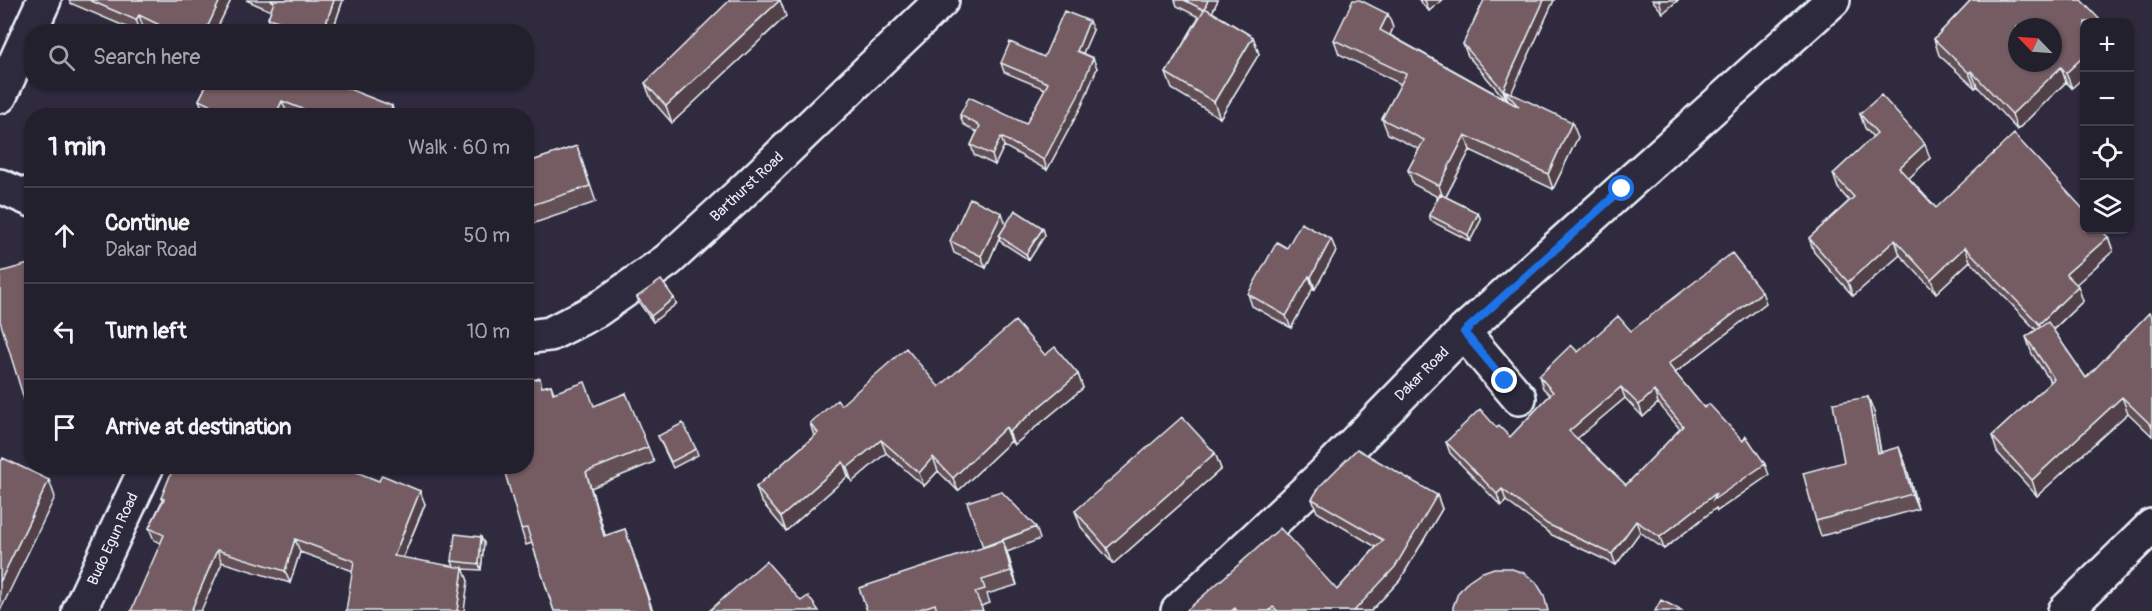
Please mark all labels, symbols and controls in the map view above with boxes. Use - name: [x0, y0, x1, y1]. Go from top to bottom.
- north arrow: [2008, 18, 2062, 72]
- map controls: [2080, 18, 2134, 234]
- button: +: [2080, 18, 2134, 72]
- search box: [24, 24, 534, 90]
- icon: search: [45, 41, 78, 74]
- text: Search here: [93, 43, 200, 71]
- button: −: [2080, 72, 2134, 126]
- button: locate: [2080, 126, 2134, 180]
- text: 1 min: [48, 131, 106, 163]
- text: Walk · 60 m: [408, 135, 510, 160]
- street label: Barthurst Road: [706, 148, 788, 226]
- route start: [1608, 175, 1634, 201]
- button: layers: [2080, 180, 2134, 234]
- text: Continue: [105, 209, 189, 237]
- icon: ahead: [48, 219, 81, 252]
- text: 50 m: [463, 223, 510, 248]
- text: Dakar Road: [105, 237, 197, 262]
- icon: left: [48, 315, 81, 348]
- text: Turn left: [105, 317, 187, 345]
- text: 10 m: [466, 319, 510, 344]
- street label: Dakar Road: [1391, 343, 1453, 405]
- route end: [1491, 367, 1517, 393]
- icon: arrive: [48, 411, 81, 444]
- text: Arrive at destination: [105, 413, 291, 441]
- street label: Budo Egun Road: [83, 490, 143, 588]

